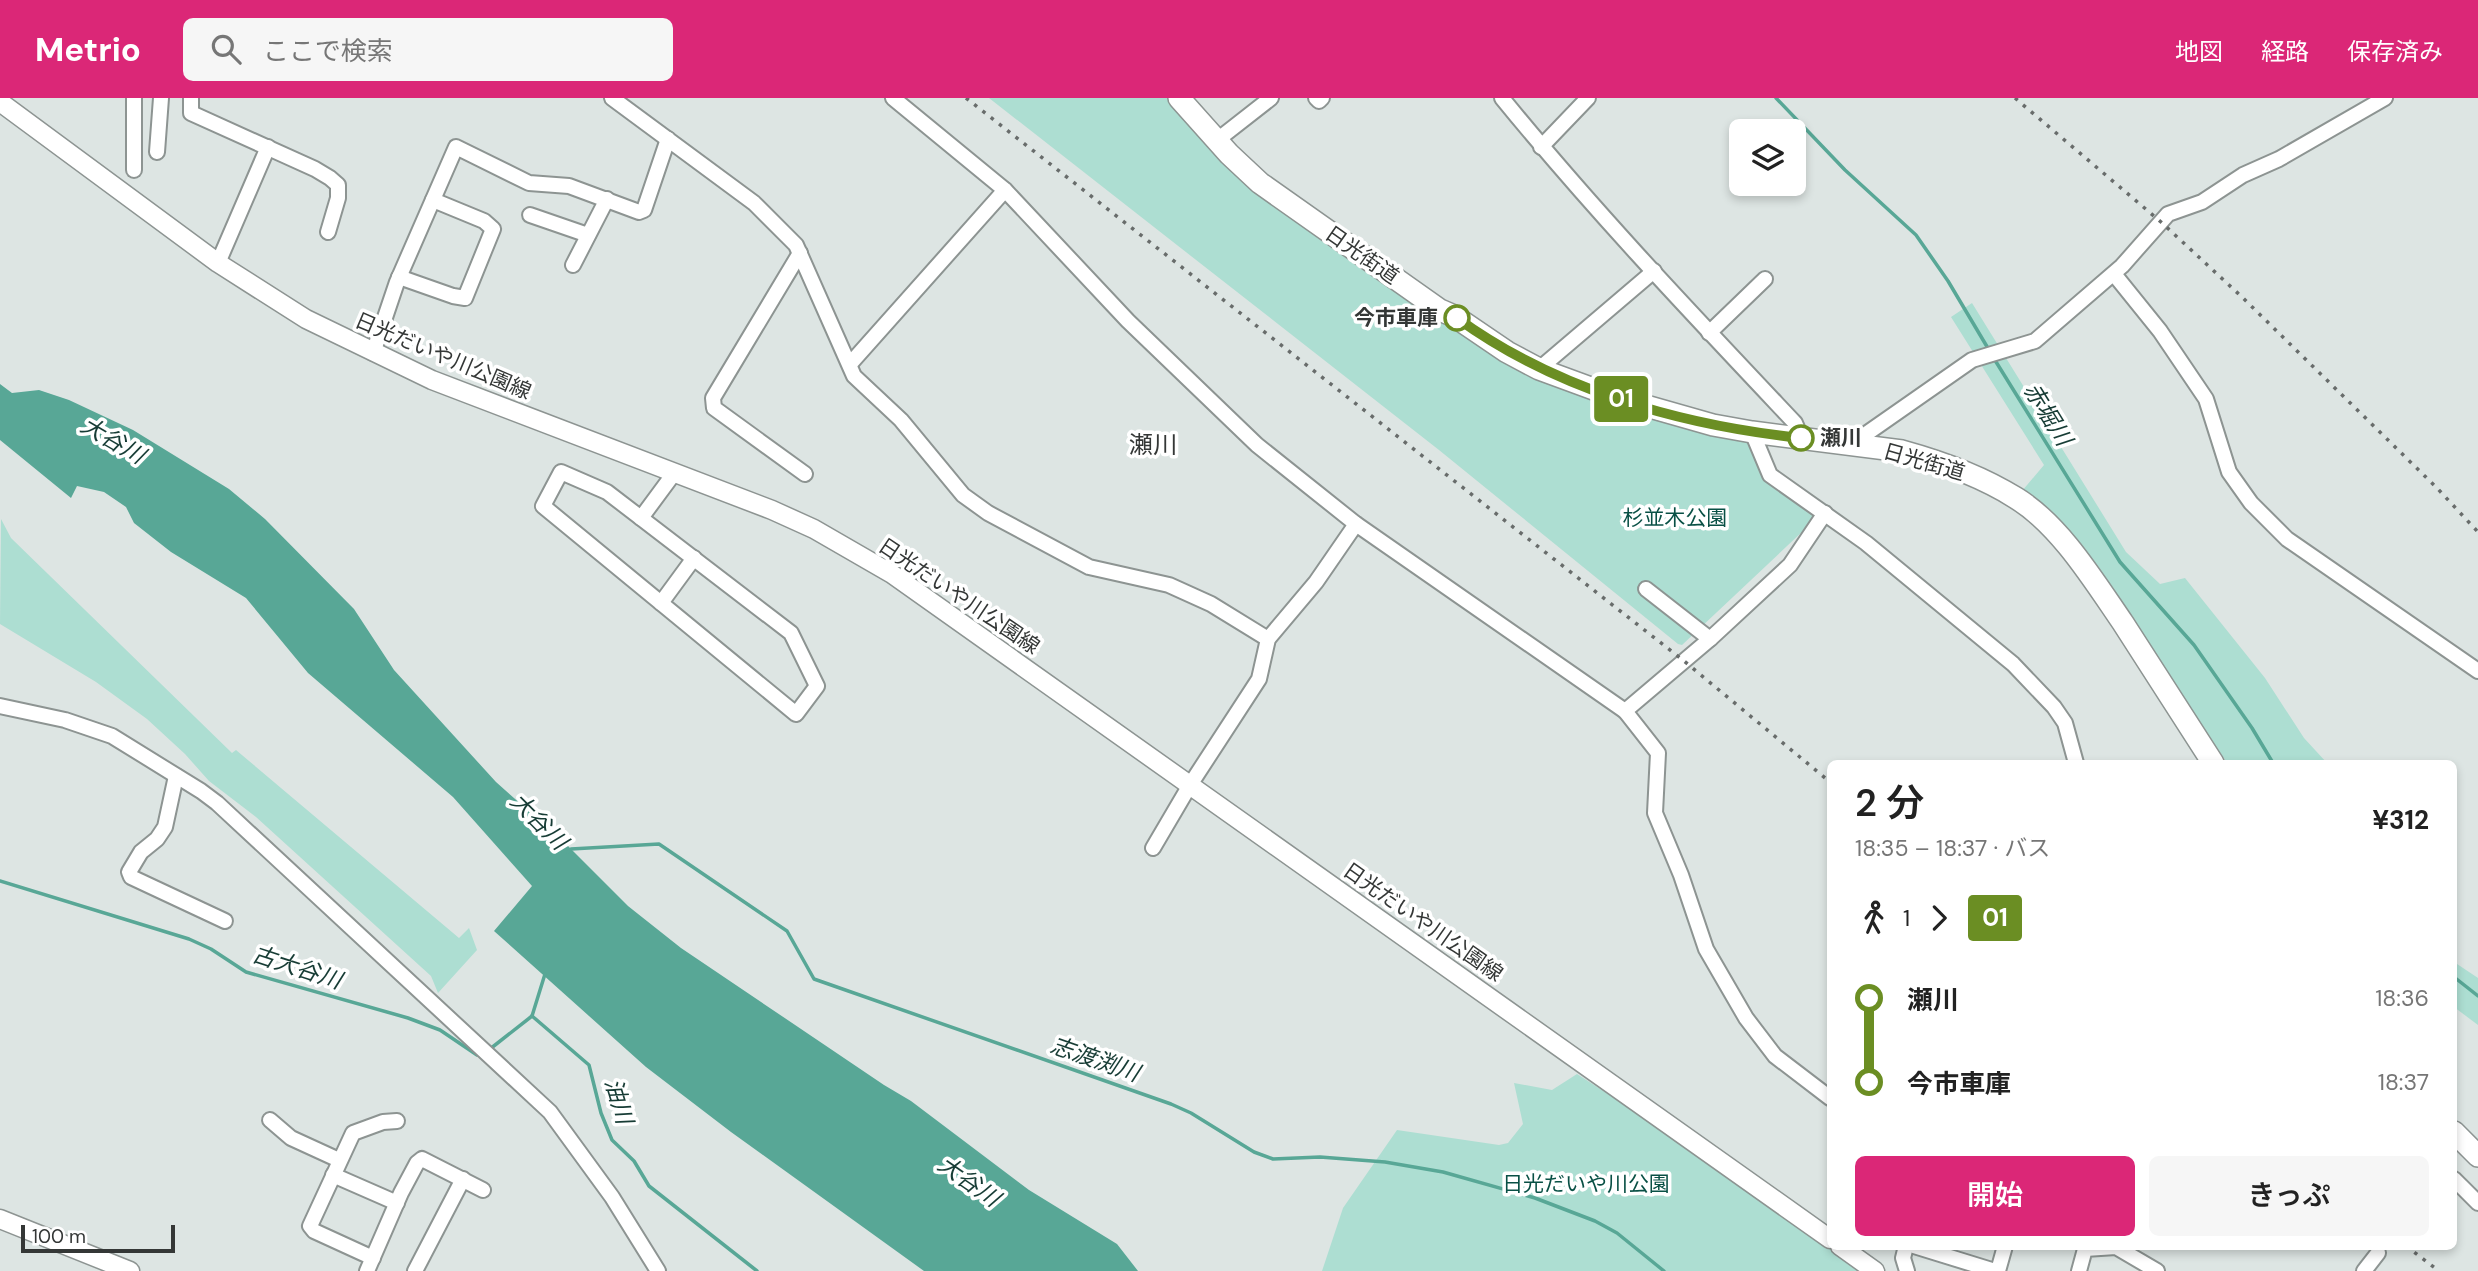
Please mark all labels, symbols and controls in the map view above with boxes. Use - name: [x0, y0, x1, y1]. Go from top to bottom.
- search box: [183, 18, 673, 81]
- text: Metrio: [35, 28, 141, 71]
- icon: search: [207, 30, 245, 68]
- text: ここで検索: [263, 34, 393, 68]
- text: 地図: [2175, 36, 2223, 67]
- text: 経路: [2261, 36, 2309, 67]
- text: 保存済み: [2347, 36, 2443, 67]
- map controls: [1729, 119, 1806, 196]
- button: layers: [1729, 119, 1806, 196]
- street label: 日光街道: [1320, 219, 1404, 291]
- place label: 今市車庫: [1354, 304, 1438, 332]
- marker: 今市車庫: [1444, 305, 1470, 331]
- street label: 日光だいや川公園線: [351, 306, 535, 406]
- line badge: 01: [1590, 376, 1652, 422]
- water label: 赤堀川: [2017, 377, 2081, 454]
- text: 01: [1608, 383, 1634, 414]
- water label: 大谷川: [76, 410, 153, 472]
- place label: 瀬川: [1820, 424, 1862, 452]
- marker: 瀬川: [1788, 425, 1814, 451]
- district label: 瀬川: [1129, 429, 1177, 460]
- street label: 日光街道: [1880, 437, 1968, 487]
- park label: 杉並木公園: [1623, 504, 1728, 532]
- street label: 日光だいや川公園線: [873, 532, 1045, 660]
- text: 2 分: [1855, 778, 1924, 828]
- water label: 大谷川: [504, 786, 576, 858]
- text: ¥312: [2372, 803, 2429, 837]
- text: 18:35 – 18:37 · バス: [1855, 833, 2050, 863]
- street label: 日光だいや川公園線: [1338, 856, 1508, 988]
- icon: walk: [1855, 899, 1893, 937]
- icon: forward: [1920, 899, 1958, 937]
- text: 01: [1982, 902, 2008, 933]
- text: 1: [1903, 903, 1910, 933]
- water label: 古大谷川: [249, 939, 348, 996]
- text: 瀬川: [1907, 983, 1959, 1017]
- text: 18:36: [2375, 983, 2429, 1013]
- water label: 志渡渕川: [1047, 1030, 1146, 1089]
- text: 今市車庫: [1907, 1067, 2011, 1101]
- text: 18:37: [2378, 1067, 2429, 1097]
- water label: 油川: [598, 1075, 641, 1130]
- water label: 大谷川: [932, 1149, 1008, 1215]
- button: 開始: [1855, 1156, 2135, 1236]
- button: きっぷ: [2149, 1156, 2429, 1236]
- park label: 日光だいや川公園: [1502, 1170, 1670, 1198]
- scale bar: [21, 1222, 175, 1254]
- text: 100 m: [32, 1224, 86, 1249]

